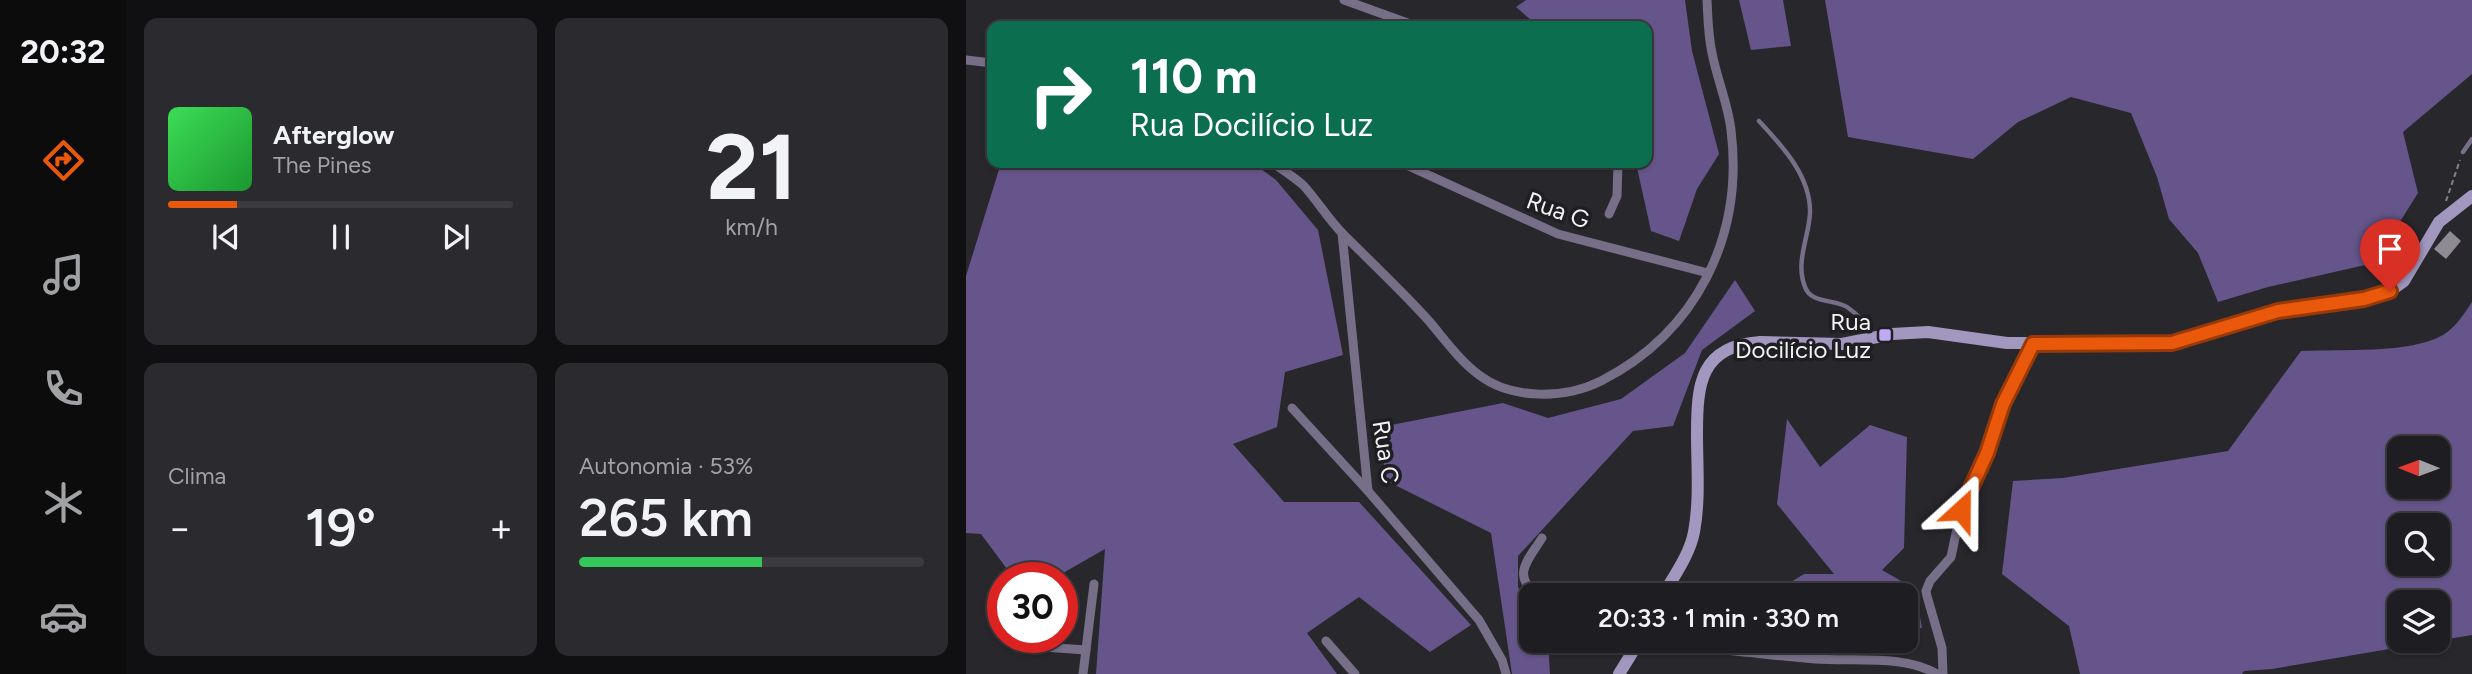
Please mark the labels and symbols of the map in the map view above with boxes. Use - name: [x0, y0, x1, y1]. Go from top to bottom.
- street label: Rua G: [1523, 185, 1593, 235]
- pin: [2360, 219, 2420, 291]
- place label: Rua Docilício Luz: [1735, 307, 1871, 364]
- marker: Rua Docilício Luz: [1877, 327, 1893, 343]
- street label: Rua C: [1367, 418, 1405, 486]
- north arrow: [2387, 436, 2450, 499]
- position arrow: [1924, 473, 1998, 547]
- speed limit sign: 30: [987, 562, 1078, 653]

